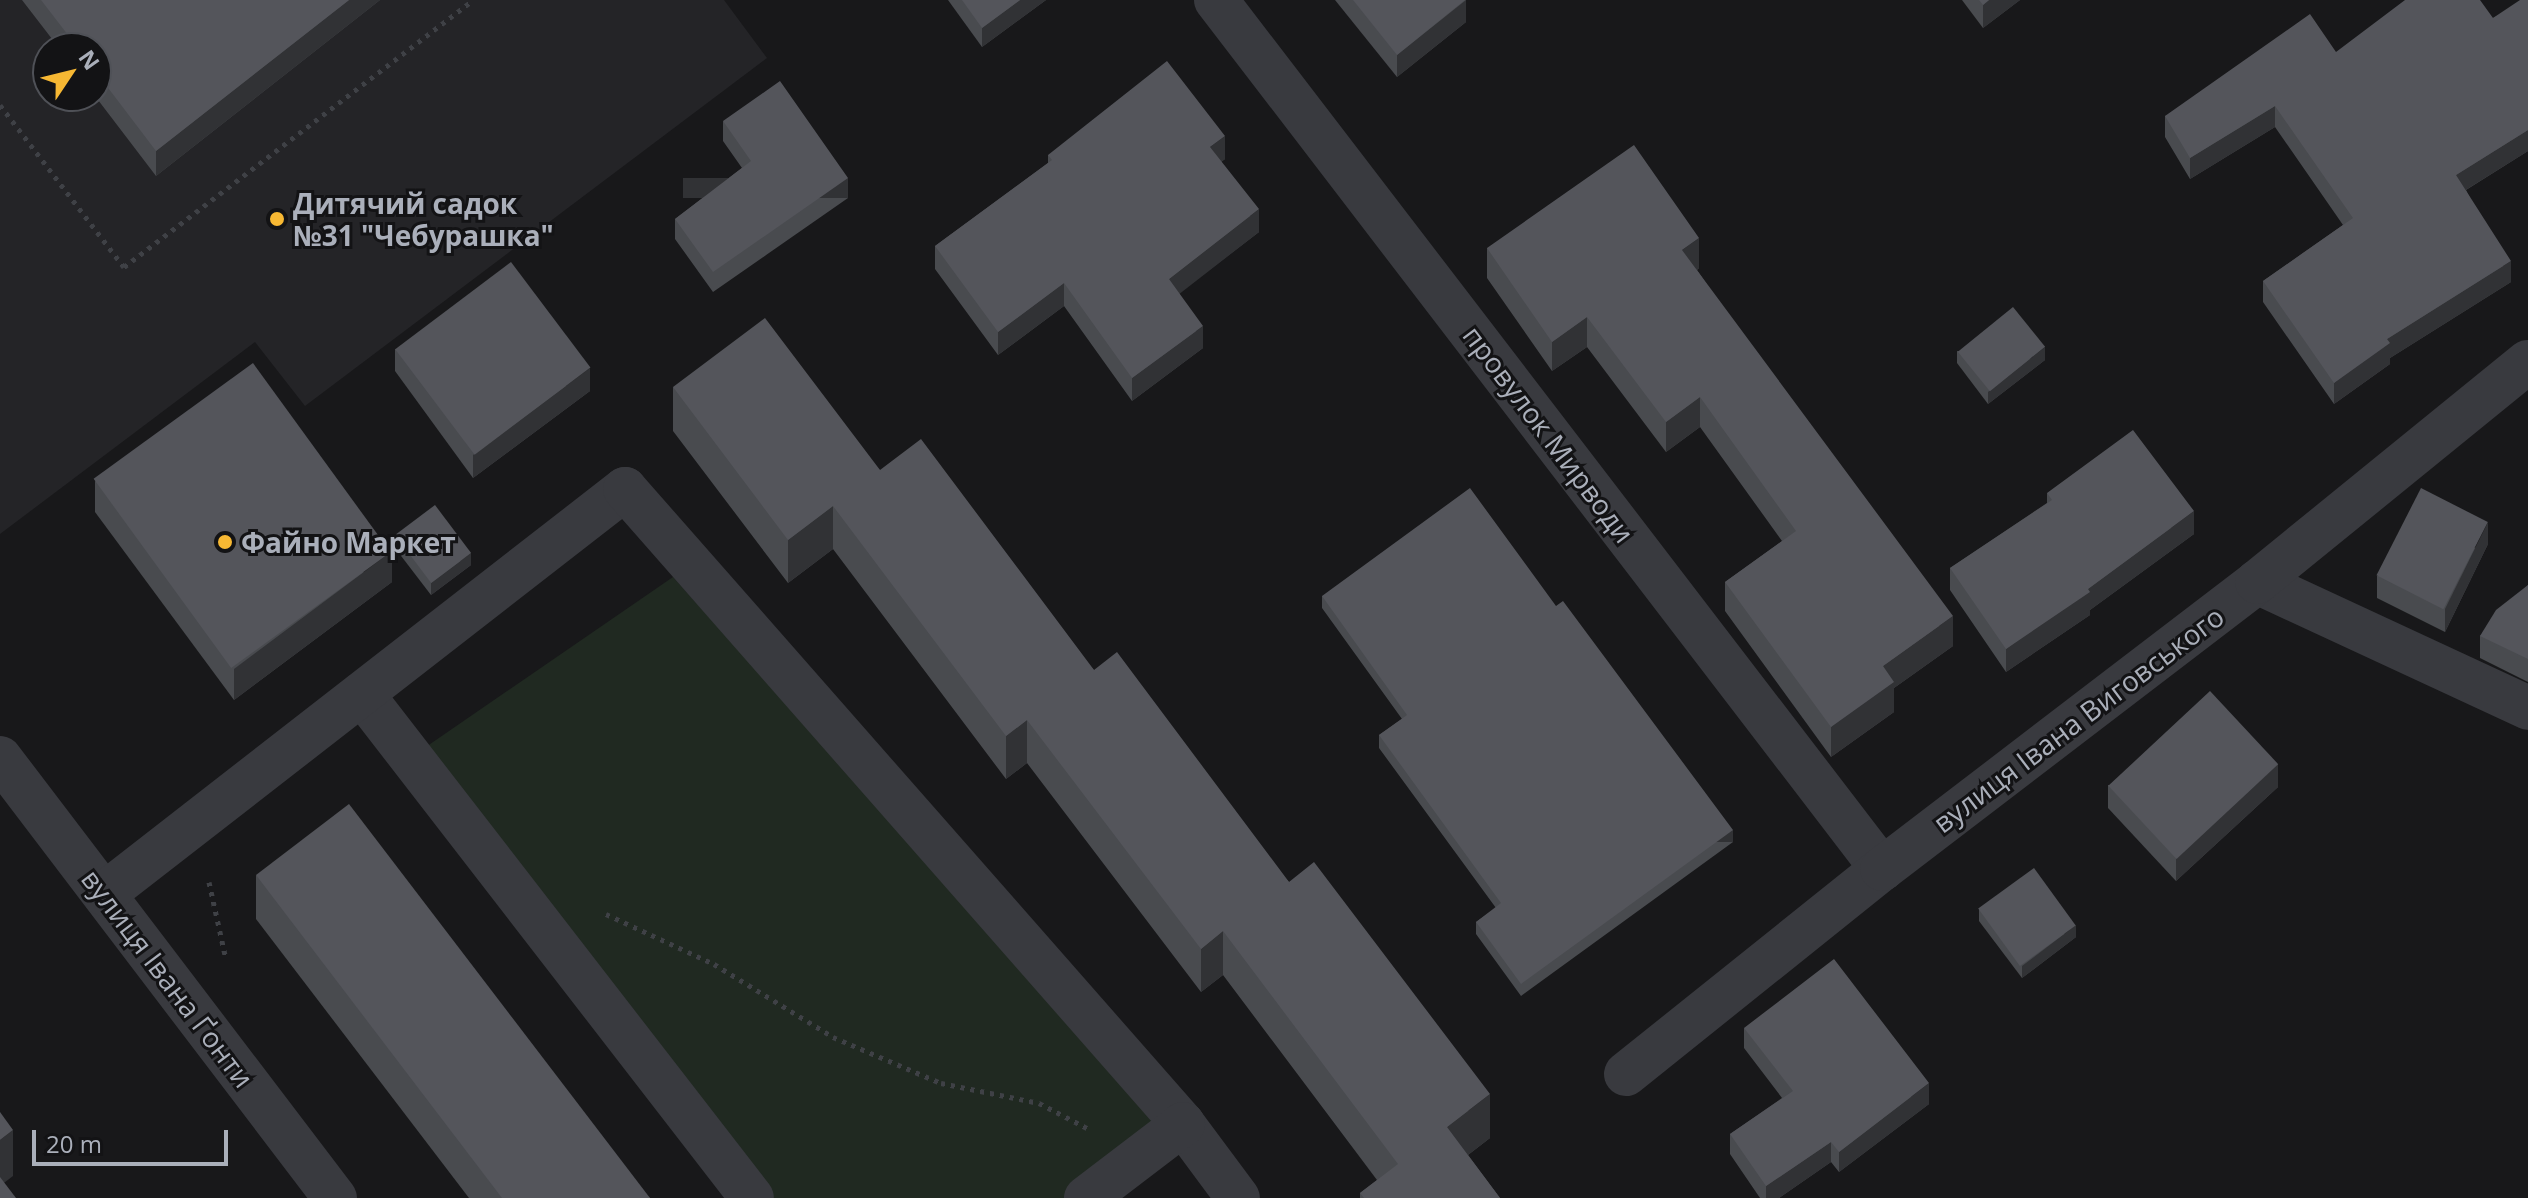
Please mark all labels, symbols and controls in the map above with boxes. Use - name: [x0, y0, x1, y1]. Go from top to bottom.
- north arrow: [32, 32, 112, 112]
- text: N: [73, 43, 107, 75]
- place label: Дитячий садок №31 "Чебурашка": [293, 186, 554, 252]
- marker: Дитячий садок №31 "Чебурашка": [268, 210, 286, 228]
- street label: провулок Мирводи: [1456, 319, 1642, 549]
- place label: Файно Маркет: [241, 525, 456, 559]
- marker: Файно Маркет: [216, 533, 234, 551]
- street label: вулиця Івана Виговського: [1926, 599, 2230, 839]
- street label: вулиця Івана Ґонти: [75, 862, 261, 1094]
- scale bar: [36, 1114, 232, 1164]
- text: 20 m: [46, 1127, 102, 1160]

